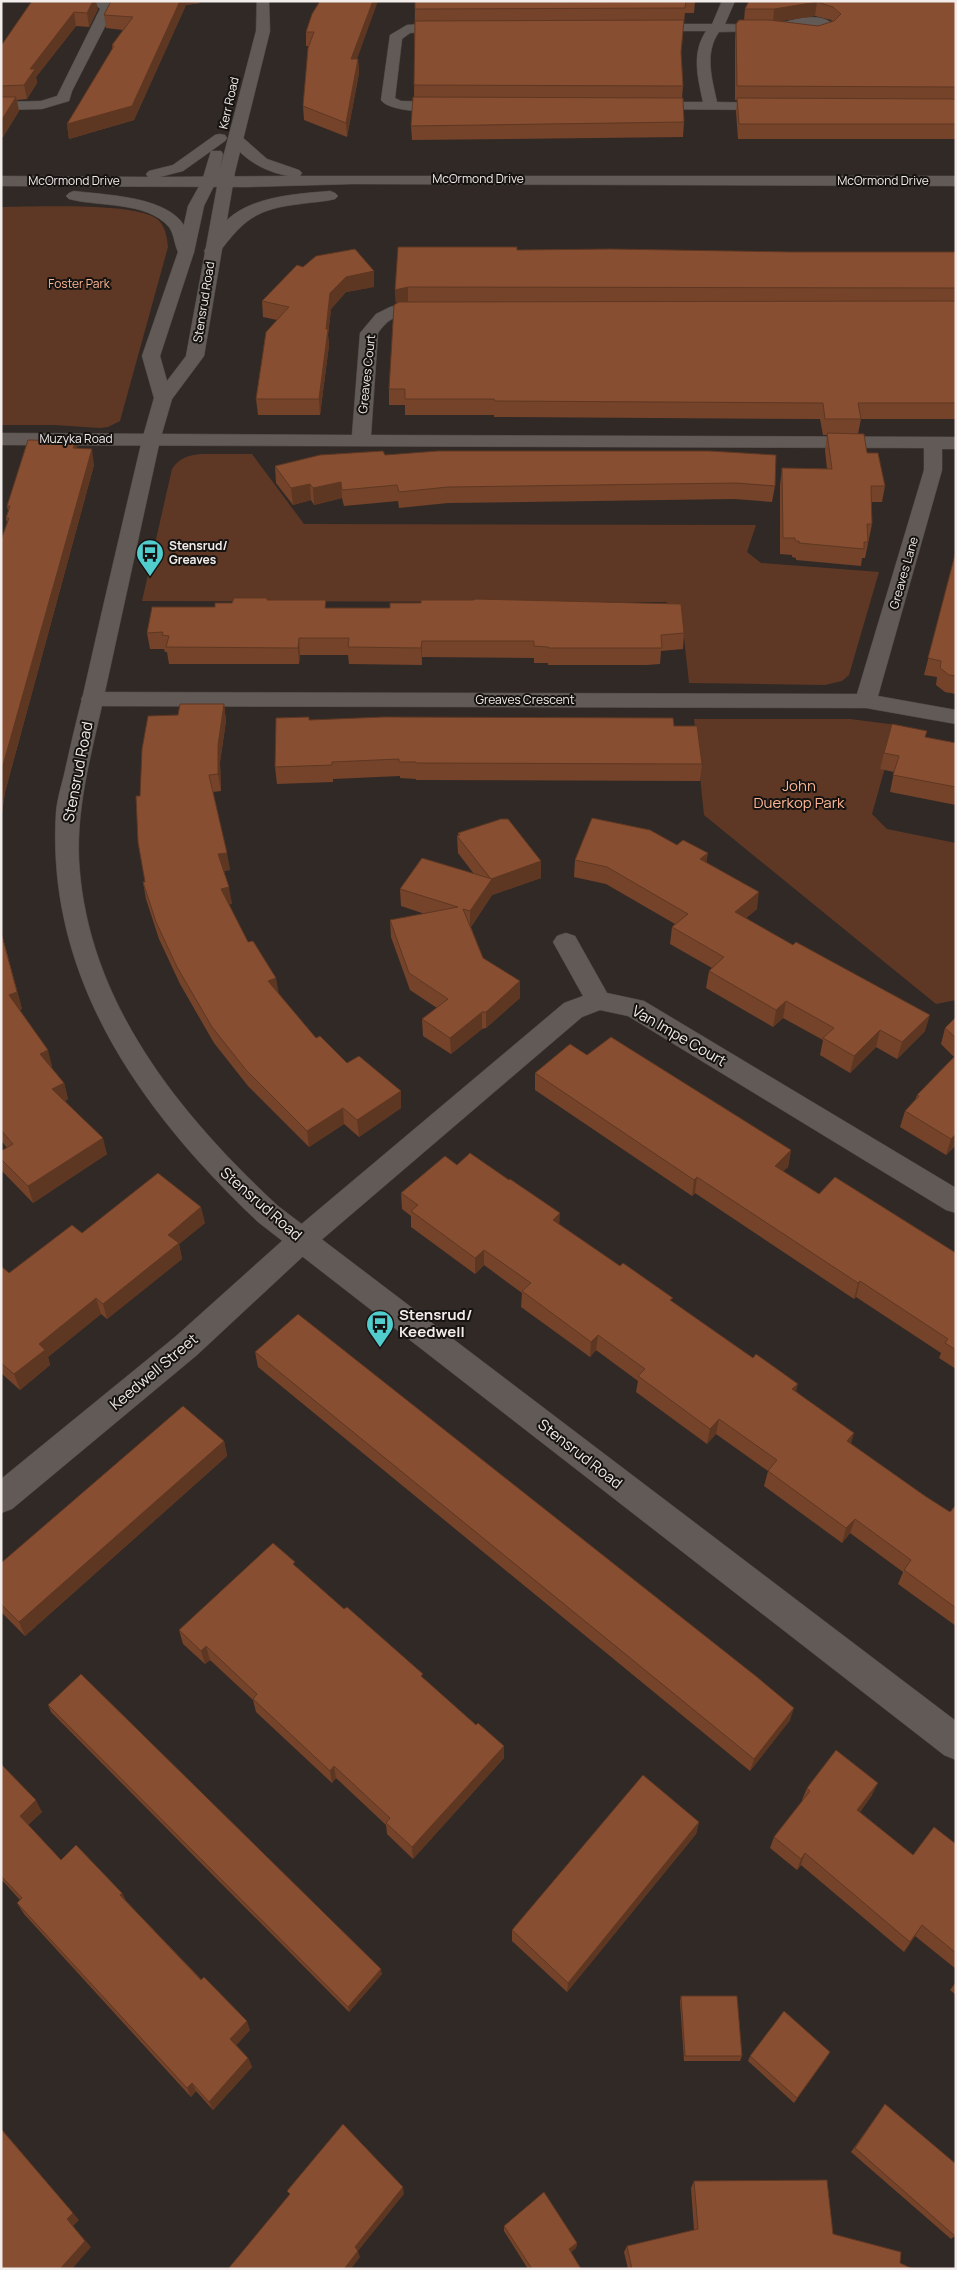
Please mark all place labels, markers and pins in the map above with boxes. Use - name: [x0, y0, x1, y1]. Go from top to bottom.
- place label: Stensrud/ Greaves: [169, 537, 228, 568]
- bus stop icon: Stensrud/ Greaves: [135, 538, 165, 577]
- place label: Stensrud/ Keedwell: [399, 1304, 472, 1342]
- bus stop icon: Stensrud/ Keedwell: [365, 1309, 395, 1348]

